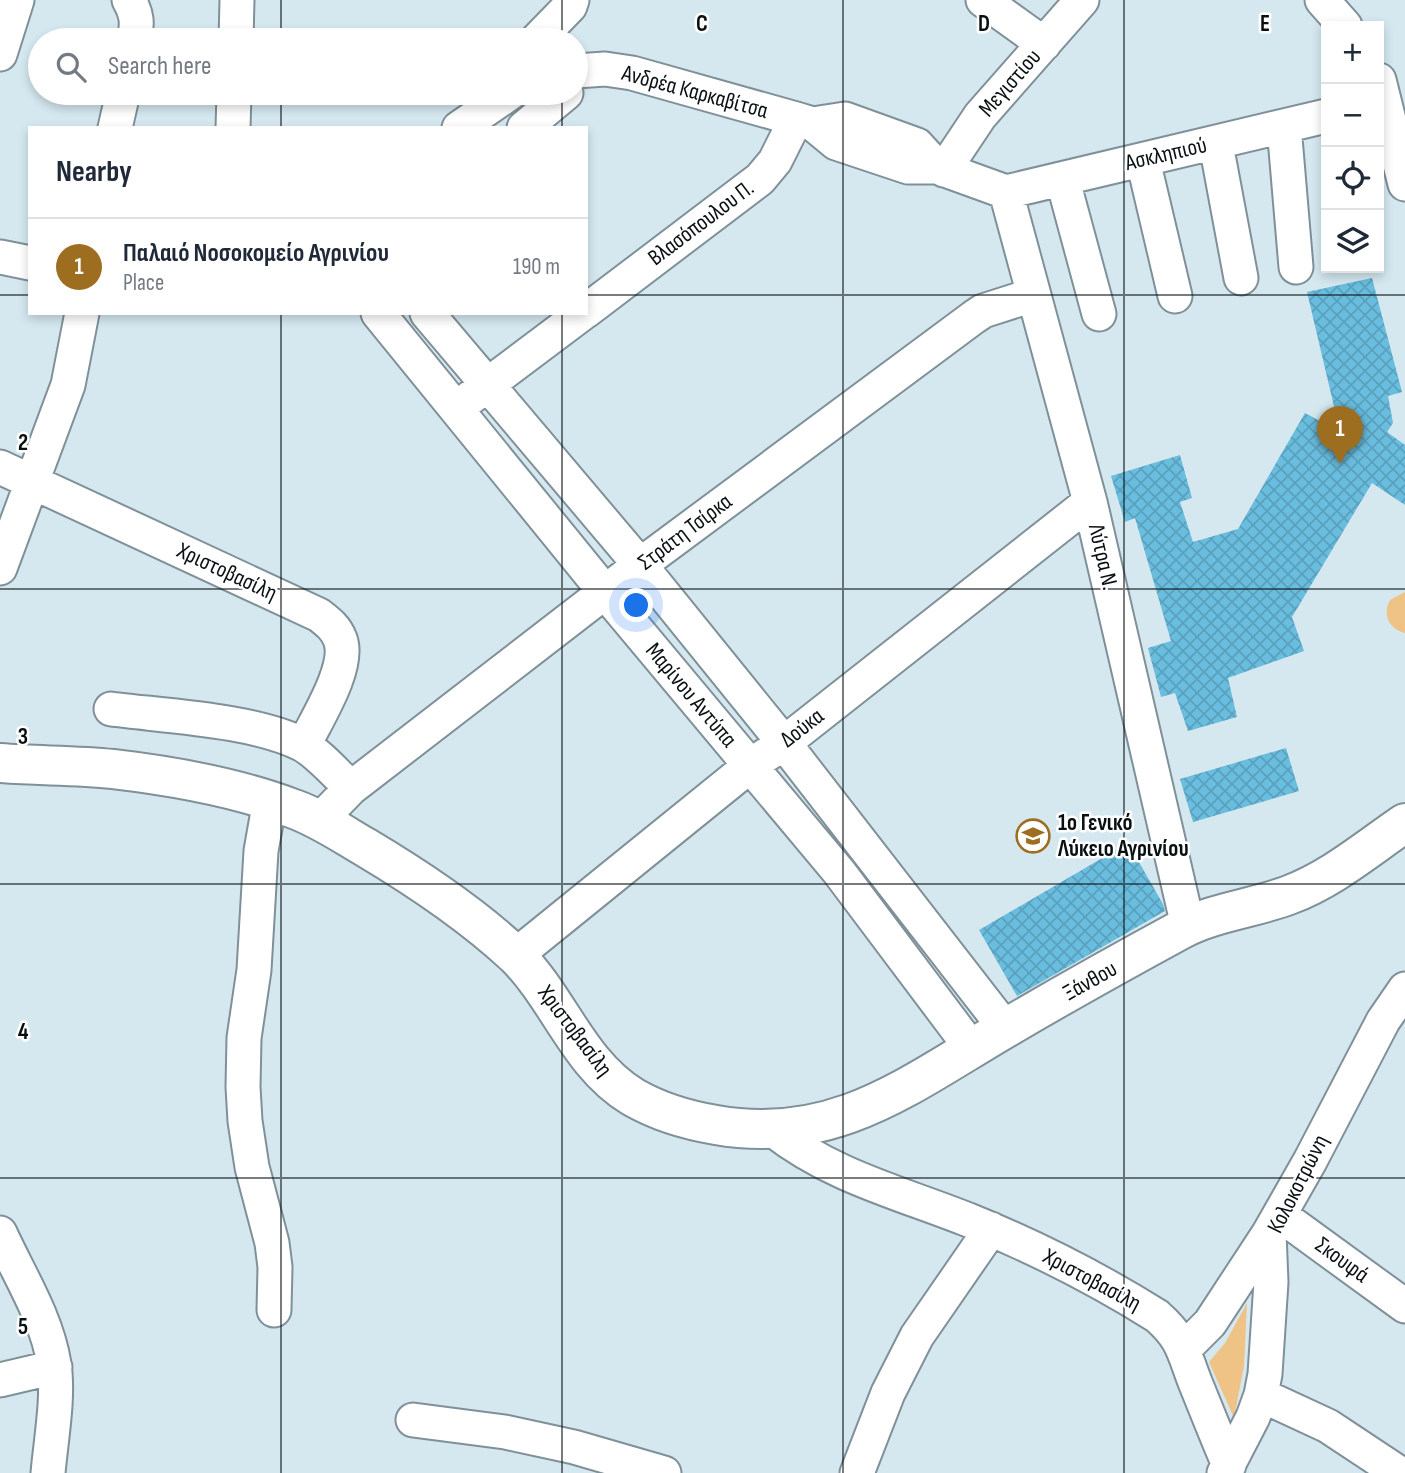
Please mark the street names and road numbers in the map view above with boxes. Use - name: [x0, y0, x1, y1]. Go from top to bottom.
- street label: Μεγιστίου: [973, 43, 1047, 123]
- street label: Ανδρέα Καρκαβίτσα: [618, 59, 771, 125]
- street label: Ασκληπιού: [1122, 131, 1210, 177]
- street label: Βλασόπουλου Π.: [643, 174, 759, 272]
- street label: Στράτη Τσίρκα: [632, 487, 738, 576]
- street label: Λύτρα Ν.: [1082, 520, 1124, 593]
- street label: Χριστοβασίλη: [172, 536, 281, 607]
- street label: Μαρίνου Αντύπα: [639, 637, 743, 753]
- street label: Δούκα: [775, 702, 830, 754]
- street label: Ξάνθου: [1058, 955, 1122, 1007]
- street label: Χριστοβασίλη: [531, 979, 618, 1082]
- street label: Κολοκοτρώνη: [1261, 1130, 1335, 1238]
- street label: Σκουφά: [1310, 1231, 1375, 1289]
- street label: Χριστοβασίλη: [1037, 1242, 1146, 1317]

